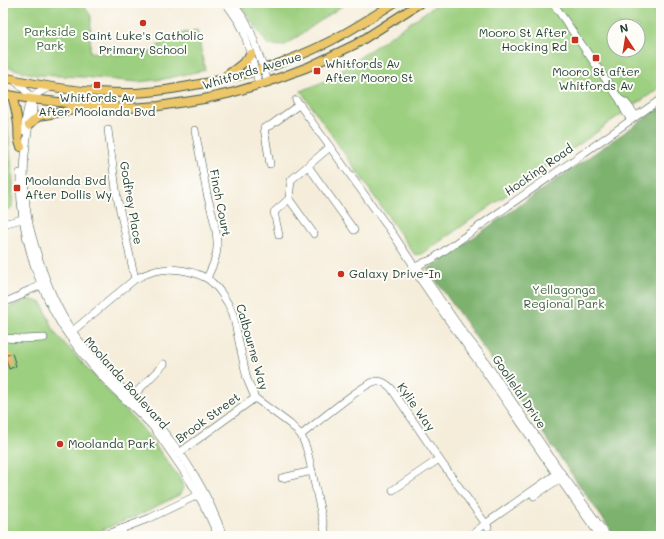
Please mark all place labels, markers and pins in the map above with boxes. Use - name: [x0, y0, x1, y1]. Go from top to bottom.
- marker: Saint Luke's Catholic Primary School: [138, 18, 148, 28]
- place label: Mooro St After Hocking Rd: [479, 24, 567, 54]
- place label: Saint Luke's Catholic Primary School: [82, 27, 204, 57]
- marker: Mooro St After Hocking Rd: [570, 35, 580, 45]
- marker: Mooro St after Whitfords Av: [591, 53, 601, 63]
- place label: Whitfords Av After Mooro St: [325, 55, 413, 85]
- place label: Mooro St after Whitfords Av: [552, 63, 640, 93]
- marker: Whitfords Av After Mooro St: [312, 66, 322, 76]
- marker: Whitfords Av After Moolanda Bvd: [92, 80, 102, 90]
- place label: Whitfords Av After Moolanda Bvd: [39, 89, 156, 119]
- place label: Moolanda Bvd After Dollis Wy: [25, 172, 112, 202]
- marker: Moolanda Bvd After Dollis Wy: [12, 183, 22, 193]
- place label: Galaxy Drive-In: [349, 265, 441, 281]
- marker: Galaxy Drive-In: [336, 269, 346, 279]
- place label: Moolanda Park: [68, 435, 155, 451]
- marker: Moolanda Park: [55, 439, 65, 449]

